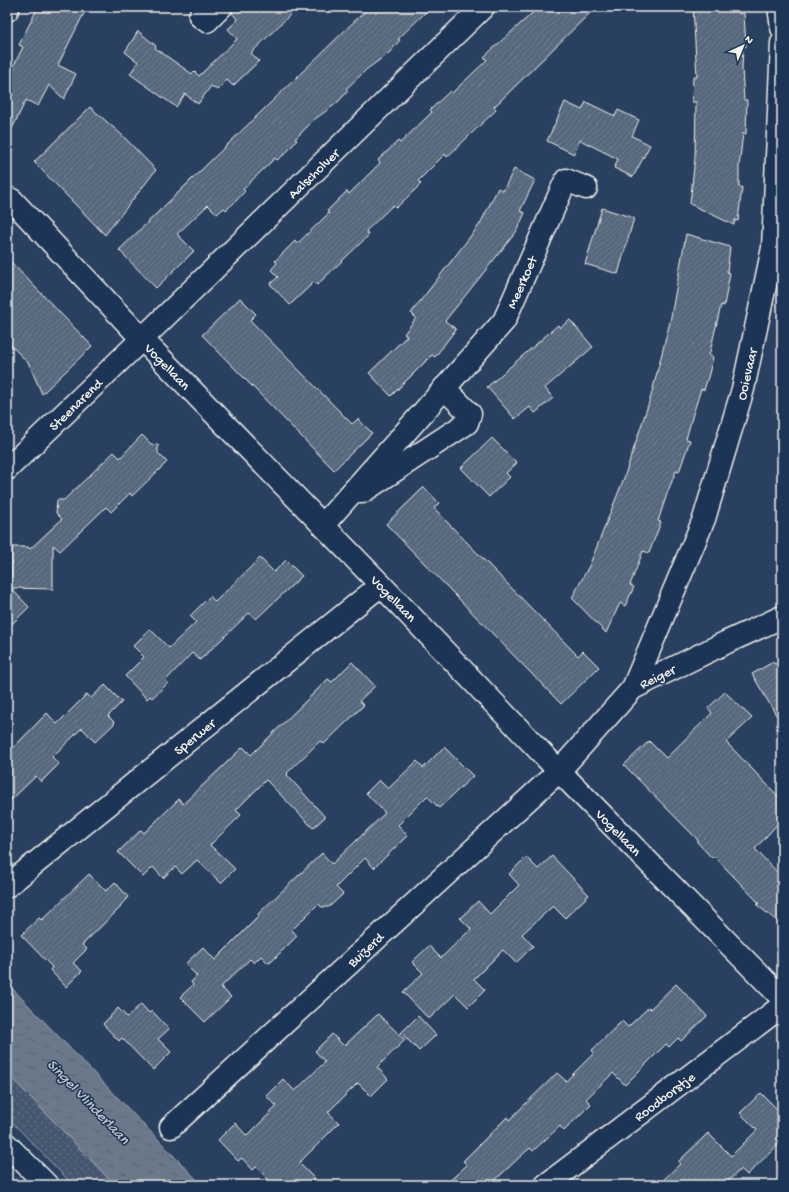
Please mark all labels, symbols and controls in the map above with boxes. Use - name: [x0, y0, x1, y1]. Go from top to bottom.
- north arrow: [723, 26, 763, 66]
- text: N: [742, 33, 755, 47]
- street label: Aalscholver: [285, 145, 345, 204]
- street label: Meerkoet: [504, 253, 543, 312]
- street label: Vogellaan: [139, 340, 193, 395]
- street label: Ooievaar: [734, 346, 763, 402]
- street label: Steenarend: [46, 375, 108, 436]
- street label: Vogellaan: [365, 572, 419, 627]
- street label: Reiger: [637, 662, 680, 694]
- street label: Sperwer: [171, 715, 221, 760]
- street label: Vogellaan: [590, 806, 644, 861]
- street label: Buizerd: [344, 929, 390, 973]
- water label: Singel Vlinderlaan: [42, 1056, 133, 1149]
- street label: Roodborstje: [632, 1069, 700, 1126]

